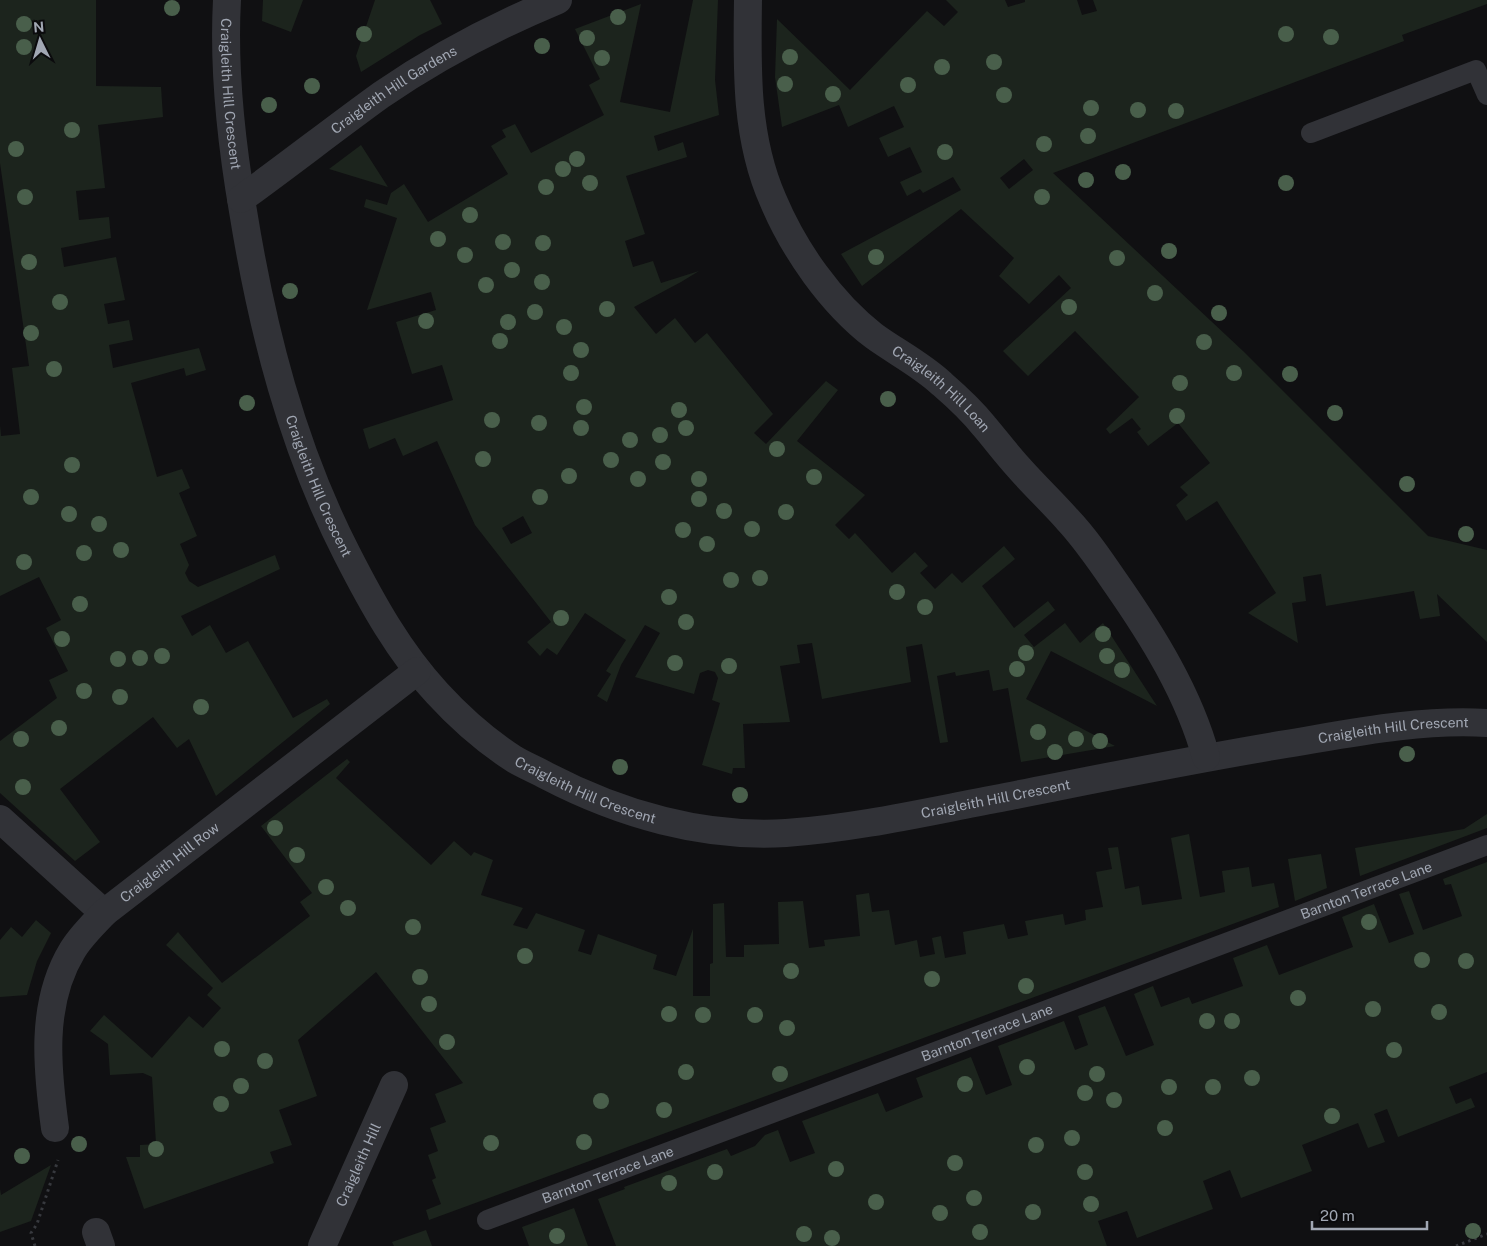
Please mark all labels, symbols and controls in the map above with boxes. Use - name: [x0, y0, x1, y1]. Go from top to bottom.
- north arrow: [15, 15, 65, 65]
- street label: Craigleith Hill Crescent: [218, 18, 244, 170]
- text: N: [33, 19, 45, 35]
- street label: Craigleith Hill Gardens: [328, 42, 459, 137]
- street label: Craigleith Hill Loan: [889, 342, 993, 435]
- street label: Craigleith Hill Crescent: [283, 413, 355, 559]
- street label: Craigleith Hill Crescent: [1317, 714, 1469, 746]
- street label: Craigleith Hill Crescent: [512, 753, 658, 827]
- street label: Craigleith Hill Crescent: [920, 776, 1072, 821]
- street label: Craigleith Hill Row: [117, 819, 222, 906]
- street label: Barnton Terrace Lane: [1298, 858, 1434, 922]
- street label: Barnton Terrace Lane: [919, 1001, 1055, 1064]
- street label: Craigleith Hill: [333, 1121, 384, 1209]
- street label: Barnton Terrace Lane: [540, 1143, 676, 1207]
- scale bar: [1312, 1198, 1427, 1230]
- text: 20 m: [1320, 1207, 1355, 1224]

